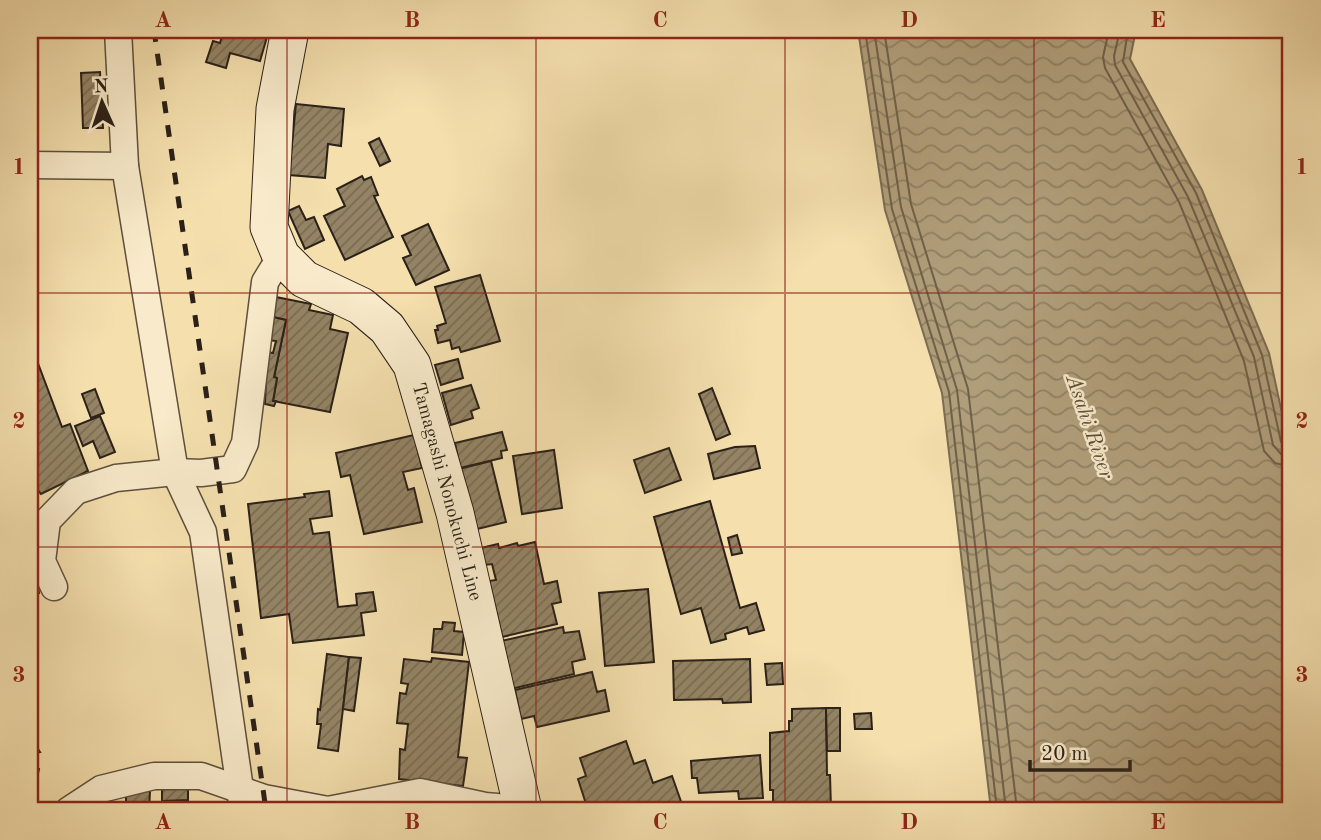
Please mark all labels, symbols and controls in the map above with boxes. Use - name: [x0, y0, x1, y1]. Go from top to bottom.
- text: A: [154, 9, 172, 32]
- text: B: [404, 9, 420, 32]
- text: C: [652, 9, 668, 32]
- text: D: [900, 9, 918, 32]
- text: E: [1150, 9, 1166, 32]
- north arrow: [66, 66, 136, 136]
- text: N: [93, 78, 109, 97]
- text: 1: [12, 156, 26, 179]
- text: 1: [1295, 156, 1309, 179]
- water label: Asahi River: [1061, 371, 1117, 483]
- street label: Tamagashi Nonokuchi Line: [408, 381, 484, 603]
- text: 2: [12, 410, 26, 433]
- text: 2: [1295, 410, 1309, 433]
- text: 3: [12, 664, 26, 687]
- text: 3: [1295, 664, 1309, 687]
- scale bar: [1030, 728, 1130, 772]
- text: 20 m: [1041, 744, 1088, 765]
- text: A: [154, 811, 172, 834]
- text: B: [404, 811, 420, 834]
- text: C: [652, 811, 668, 834]
- text: D: [900, 811, 918, 834]
- text: E: [1150, 811, 1166, 834]

